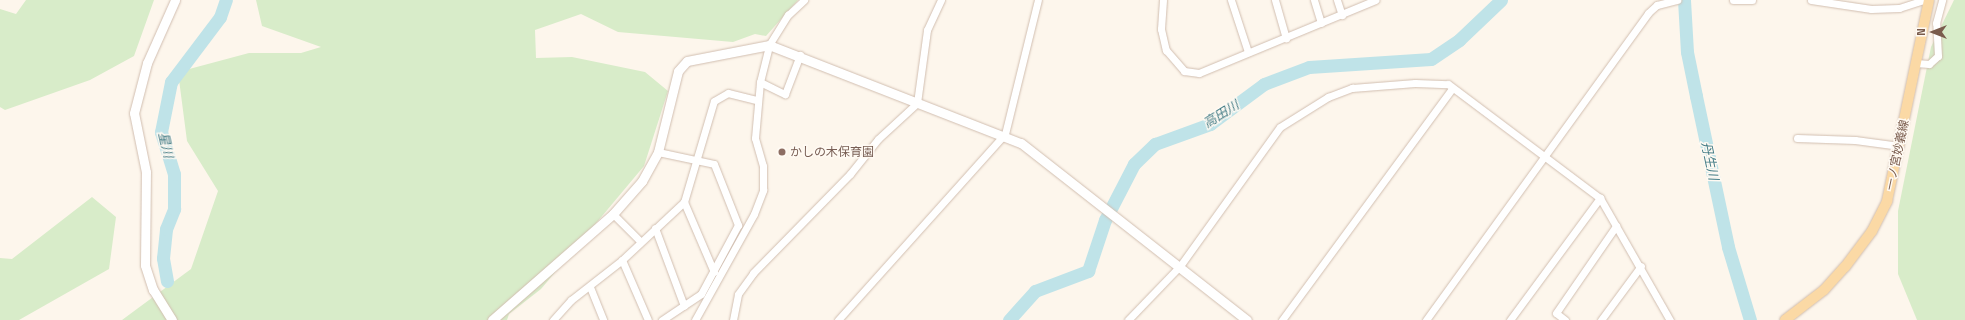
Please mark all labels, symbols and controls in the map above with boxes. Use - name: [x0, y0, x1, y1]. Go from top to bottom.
- north arrow: [1913, 12, 1953, 52]
- text: N: [1913, 28, 1929, 36]
- water label: 高田川: [1200, 97, 1242, 131]
- street label: 一ノ宮妙義線: [1882, 118, 1912, 192]
- water label: 星川: [155, 131, 177, 159]
- water label: 丹生川: [1698, 140, 1722, 182]
- place label: かしの木保育園: [790, 145, 874, 159]
- marker: かしの木保育園: [777, 147, 787, 157]

